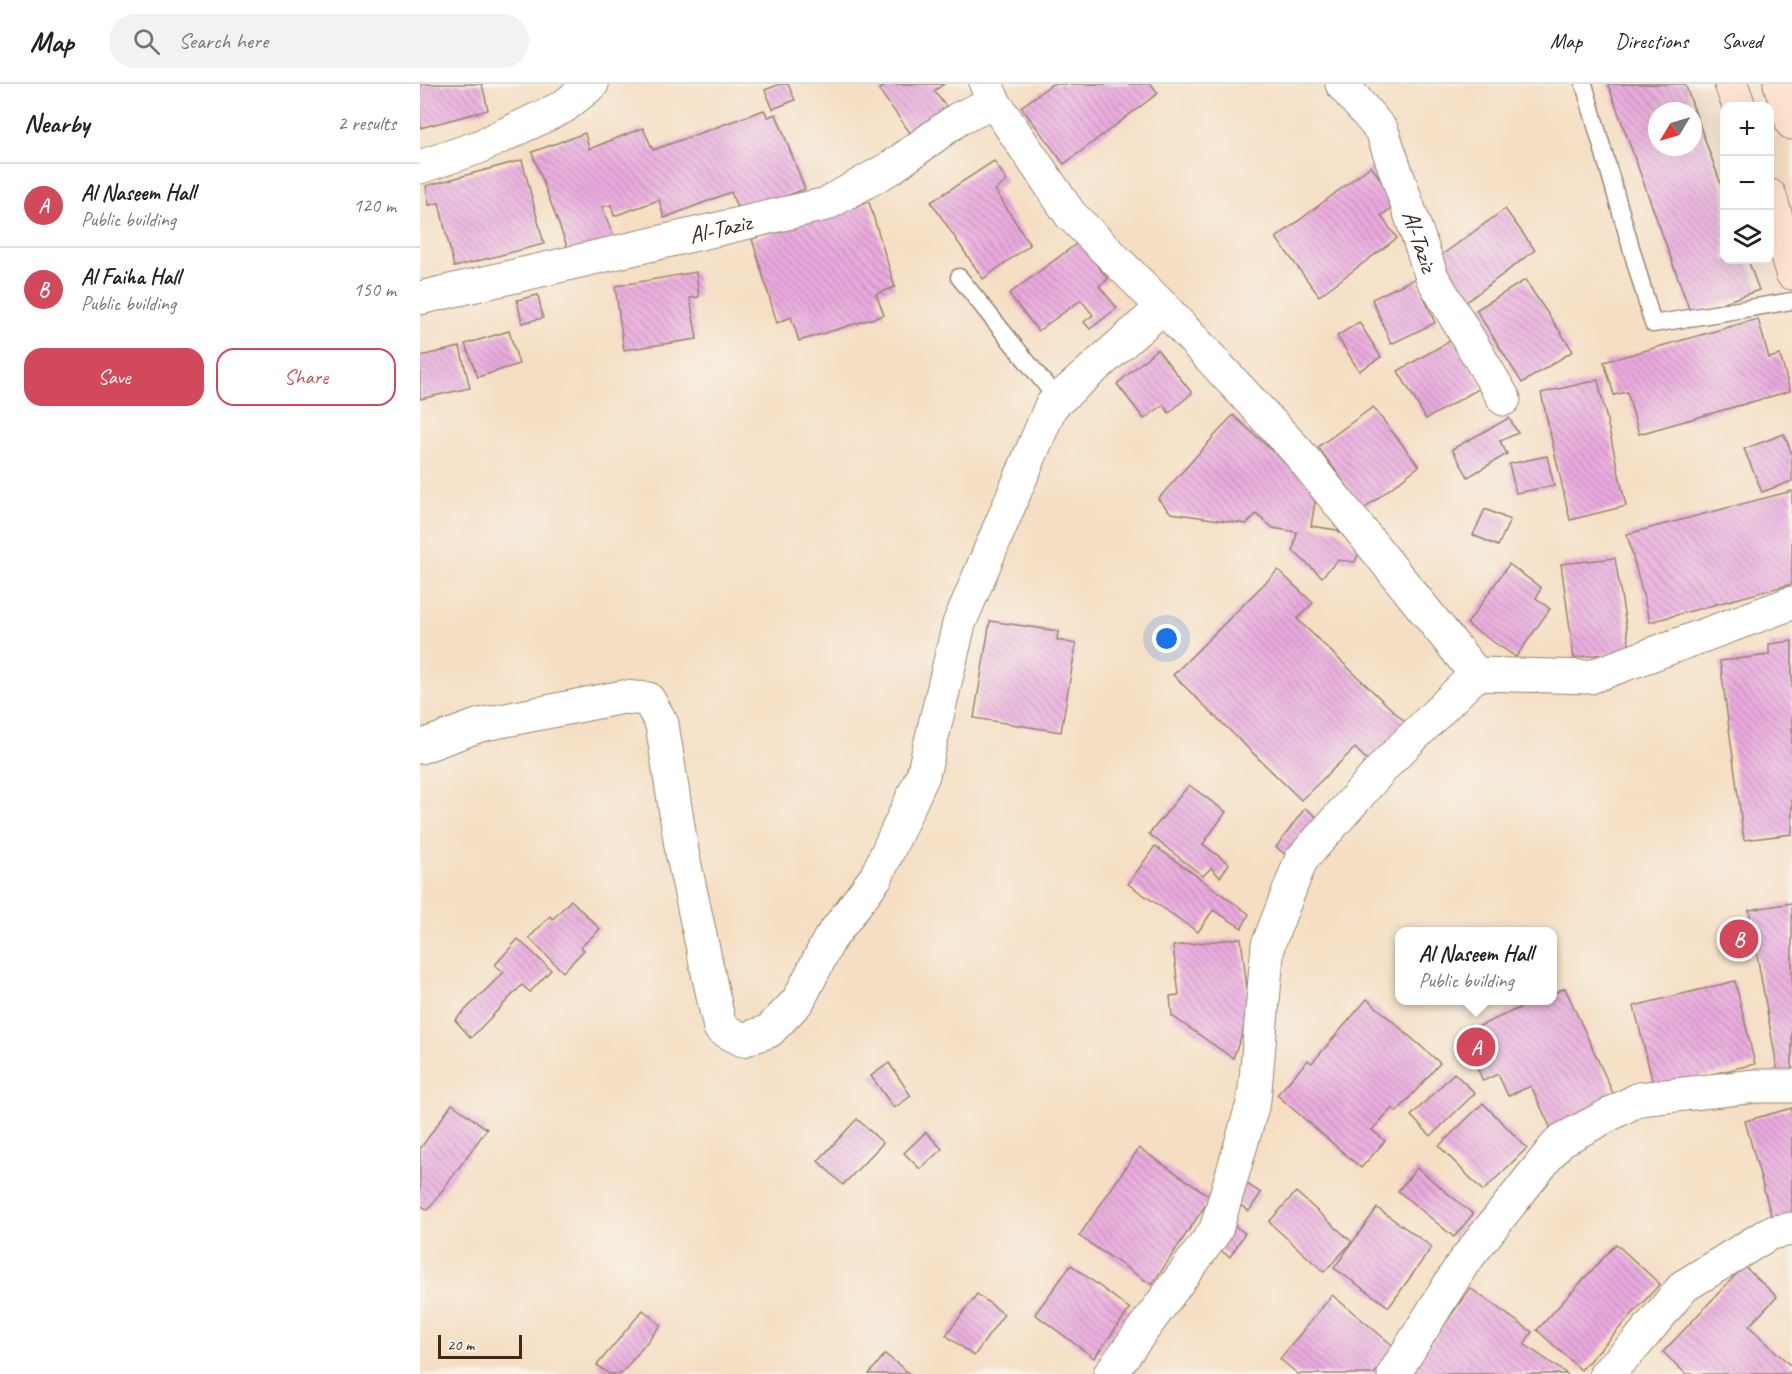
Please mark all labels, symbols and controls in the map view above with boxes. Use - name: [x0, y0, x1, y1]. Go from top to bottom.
- search box: [109, 14, 529, 68]
- text: Map: [30, 24, 73, 59]
- icon: search: [130, 25, 163, 58]
- text: Search here: [178, 27, 268, 55]
- text: Map: [1550, 28, 1582, 54]
- text: Directions: [1615, 28, 1688, 54]
- text: Saved: [1721, 28, 1762, 54]
- north arrow: [1648, 102, 1702, 156]
- map controls: [1720, 102, 1774, 264]
- button: +: [1720, 102, 1774, 156]
- text: Nearby: [24, 107, 89, 140]
- text: 2 results: [337, 111, 396, 136]
- button: −: [1720, 156, 1774, 210]
- text: Al Naseem Hall: [81, 179, 195, 207]
- text: A: [38, 193, 49, 218]
- text: 120 m: [353, 193, 396, 218]
- street label: Al-Taziz: [686, 206, 756, 250]
- street label: Al-Taziz: [1395, 206, 1445, 278]
- text: Public building: [81, 207, 176, 232]
- button: layers: [1720, 210, 1774, 264]
- text: Al Faiha Hall: [81, 263, 180, 291]
- text: B: [38, 277, 49, 302]
- text: 150 m: [353, 277, 396, 302]
- text: Public building: [81, 291, 176, 316]
- button: Save: [24, 348, 204, 406]
- button: Share: [216, 348, 396, 406]
- your location: [1152, 624, 1181, 653]
- pin: B: [1720, 916, 1758, 962]
- popup: [1395, 927, 1557, 1005]
- text: Al Naseem Hall: [1419, 940, 1533, 968]
- text: Public building: [1419, 968, 1514, 993]
- pin: A: [1456, 1024, 1496, 1070]
- scale bar: [438, 1332, 522, 1360]
- text: 20 m: [447, 1335, 474, 1355]

